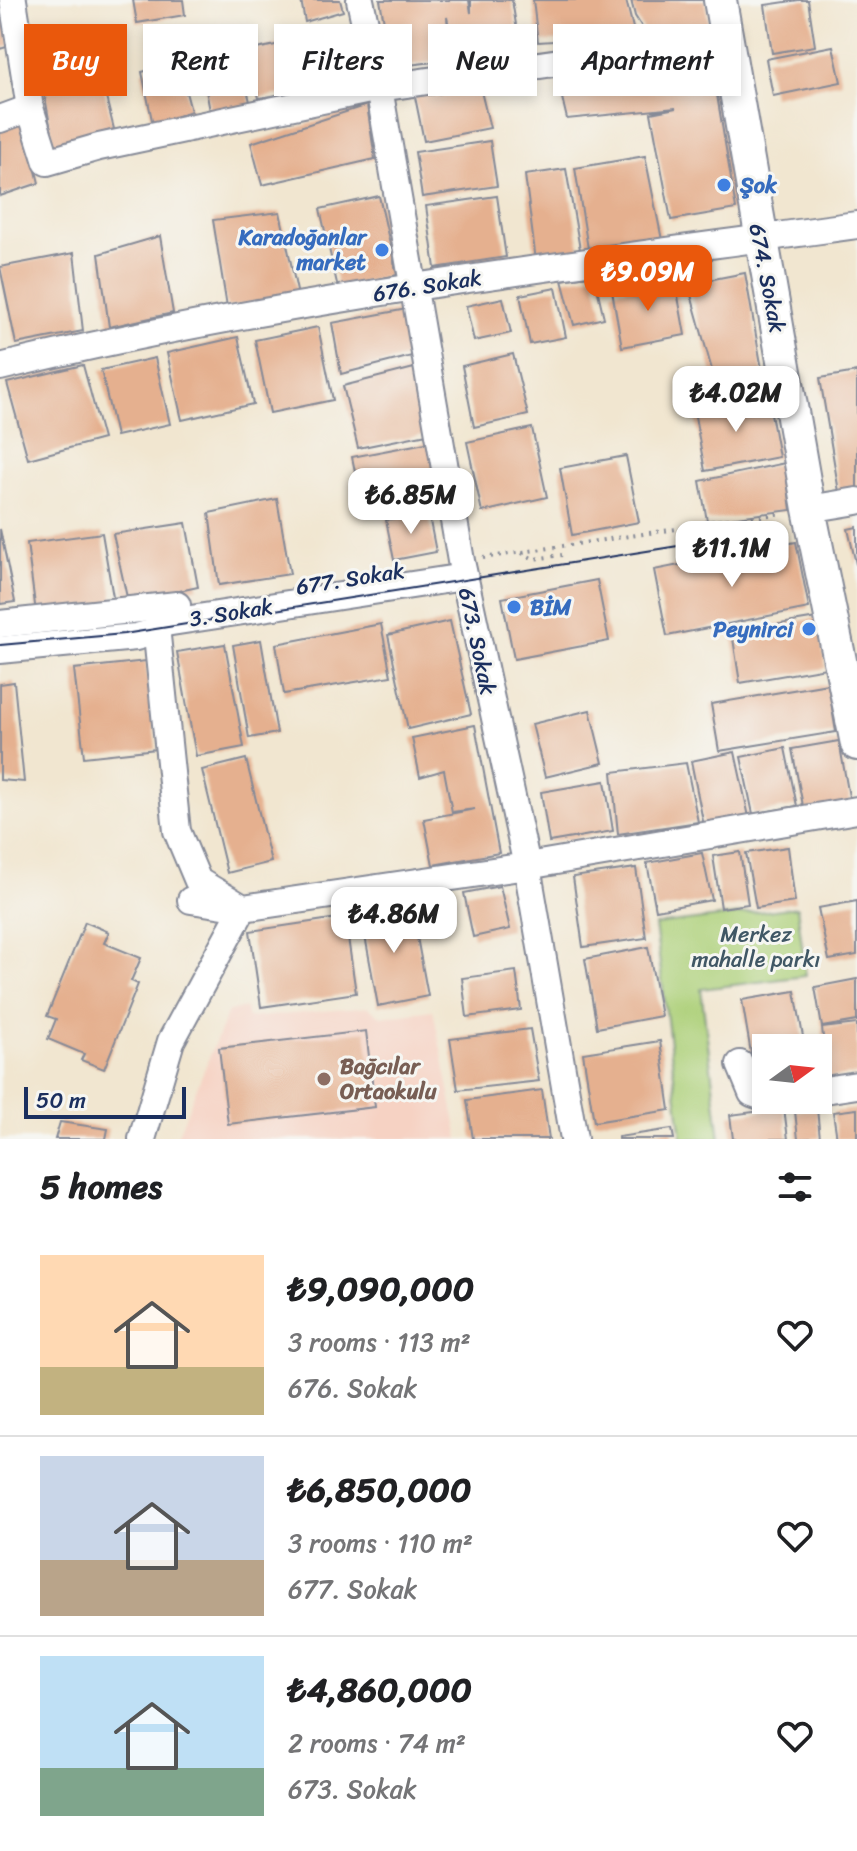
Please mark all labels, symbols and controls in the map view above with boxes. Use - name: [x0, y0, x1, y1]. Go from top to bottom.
- chip: Buy: [24, 24, 127, 96]
- chip: Rent: [143, 24, 258, 96]
- chip: Filters: [274, 24, 412, 96]
- chip: New: [428, 24, 537, 96]
- chip: Apartment: [553, 24, 741, 96]
- place label: Şok: [739, 166, 778, 205]
- marker: Şok: [715, 176, 733, 194]
- place label: Karadoğanlar market: [238, 218, 368, 282]
- street label: 674. Sokak: [738, 220, 797, 336]
- marker: Karadoğanlar market: [373, 241, 391, 259]
- pin: ₺9.09M: [583, 245, 713, 313]
- text: ₺9.09M: [602, 248, 694, 294]
- street label: 676. Sokak: [370, 258, 484, 313]
- pin: ₺4.02M: [671, 366, 801, 434]
- text: ₺4.02M: [690, 369, 782, 415]
- pin: ₺6.85M: [346, 468, 476, 536]
- text: ₺6.85M: [366, 471, 456, 517]
- pin: ₺11.1M: [667, 521, 797, 589]
- text: ₺11.1M: [694, 524, 770, 570]
- street label: 677. Sokak: [293, 551, 407, 606]
- street label: 673. Sokak: [447, 584, 508, 699]
- street label: 3. Sokak: [187, 587, 276, 638]
- place label: BİM: [530, 588, 572, 627]
- marker: BİM: [505, 598, 523, 616]
- place label: Peynirci: [713, 610, 794, 649]
- marker: Peynirci: [800, 620, 818, 638]
- pin: ₺4.86M: [329, 887, 459, 955]
- text: ₺4.86M: [349, 890, 439, 936]
- park label: Merkez mahalle parkı: [692, 915, 820, 979]
- north arrow: [752, 1034, 832, 1114]
- map controls: [752, 1034, 832, 1114]
- place label: Bağcılar Ortaokulu: [340, 1047, 437, 1111]
- marker: Bağcılar Ortaokulu: [315, 1070, 333, 1088]
- text: 50 m: [36, 1081, 86, 1120]
- scale bar: [24, 1083, 186, 1119]
- text: 5 homes: [40, 1157, 162, 1217]
- icon: filters: [773, 1165, 817, 1209]
- text: ₺9,090,000: [288, 1259, 474, 1319]
- icon: home: [104, 1287, 200, 1383]
- icon: heart: [773, 1313, 817, 1357]
- text: 3 rooms · 113 m²: [288, 1319, 471, 1365]
- text: 676. Sokak: [288, 1365, 417, 1411]
- text: ₺6,850,000: [288, 1460, 472, 1520]
- icon: home: [104, 1488, 200, 1584]
- icon: heart: [773, 1514, 817, 1558]
- text: 3 rooms · 110 m²: [288, 1520, 473, 1566]
- text: 677. Sokak: [288, 1566, 417, 1612]
- text: ₺4,860,000: [288, 1660, 472, 1720]
- icon: home: [104, 1688, 200, 1784]
- icon: heart: [773, 1714, 817, 1758]
- text: 2 rooms · 74 m²: [288, 1720, 466, 1766]
- text: 673. Sokak: [288, 1766, 417, 1812]

